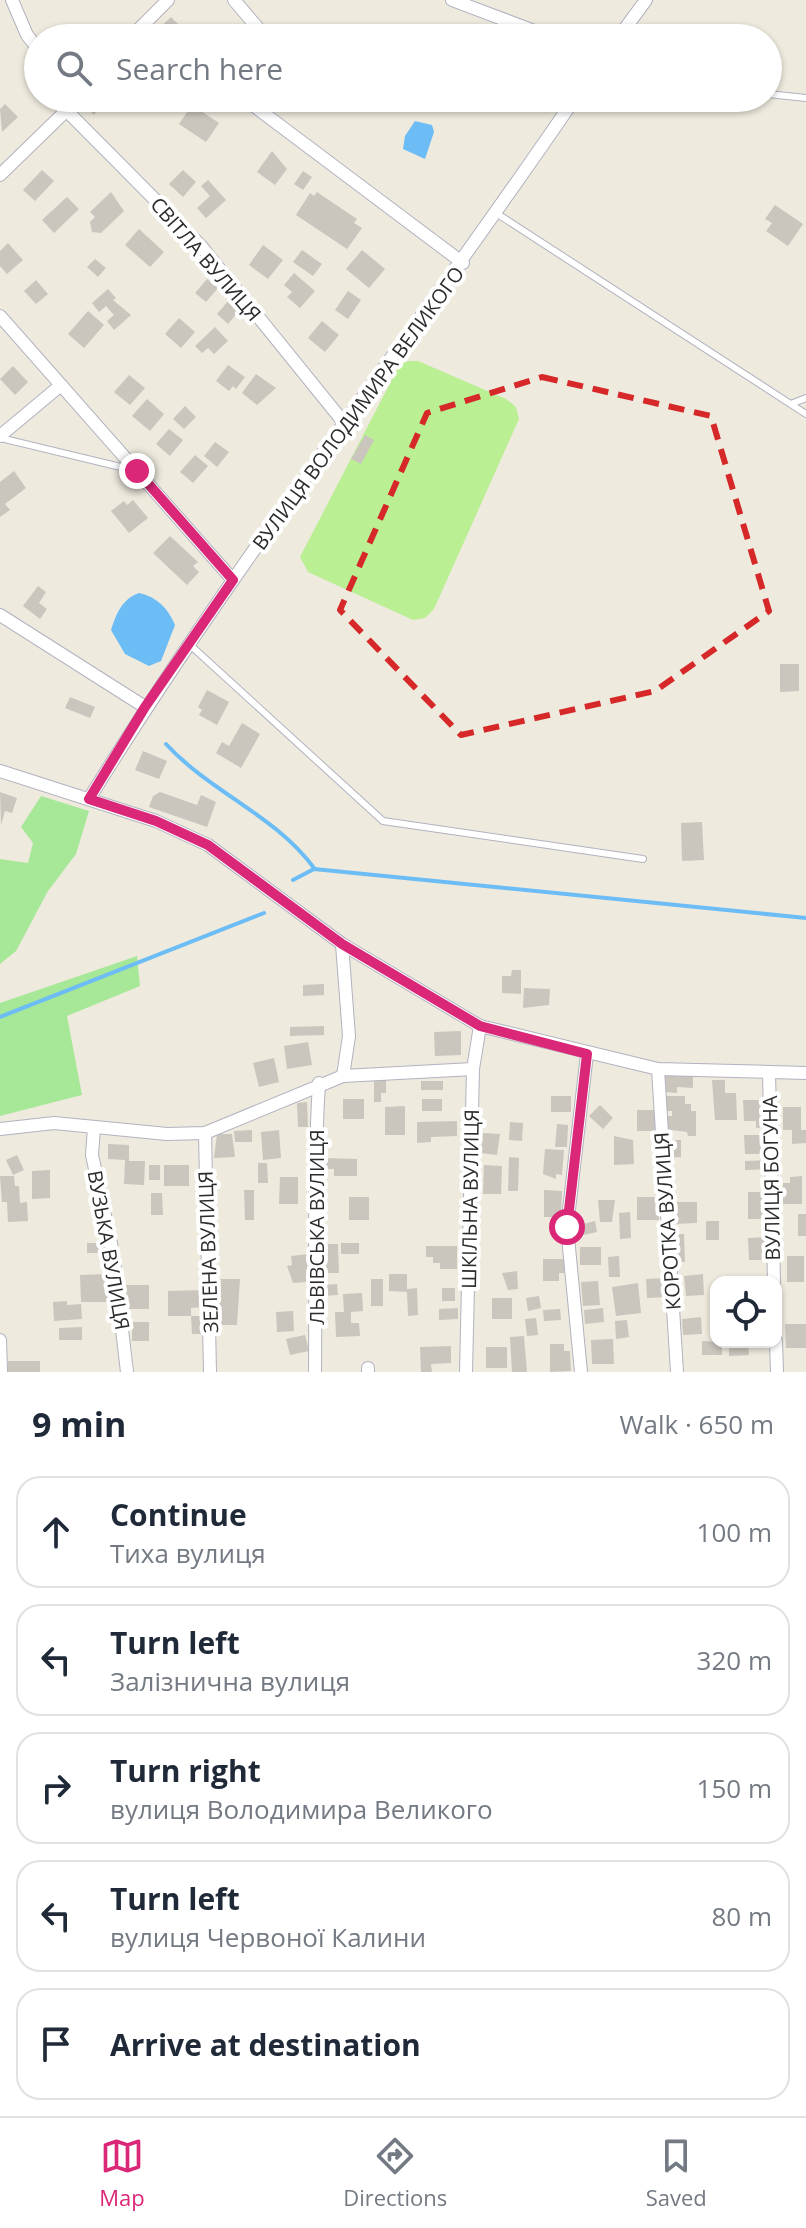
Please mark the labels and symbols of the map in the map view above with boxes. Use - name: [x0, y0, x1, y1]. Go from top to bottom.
- street label: СВІТЛА ВУЛИЦЯ: [145, 191, 267, 327]
- street label: ВУЛИЦЯ ВОЛОДИМИРА ВЕЛИКОГО: [246, 261, 470, 555]
- route end: [119, 453, 155, 489]
- street label: ВУЛИЦЯ БОГУНА: [756, 1095, 786, 1261]
- street label: ШКІЛЬНА ВУЛИЦЯ: [455, 1109, 485, 1289]
- street label: ЛЬВІВСЬКА ВУЛИЦЯ: [303, 1129, 330, 1325]
- street label: КОРОТКА ВУЛИЦЯ: [647, 1131, 687, 1311]
- street label: ВУЗЬКА ВУЛИЦЯ: [82, 1168, 136, 1332]
- street label: ЗЕЛЕНА ВУЛИЦЯ: [192, 1170, 224, 1334]
- route start: [549, 1209, 585, 1245]

